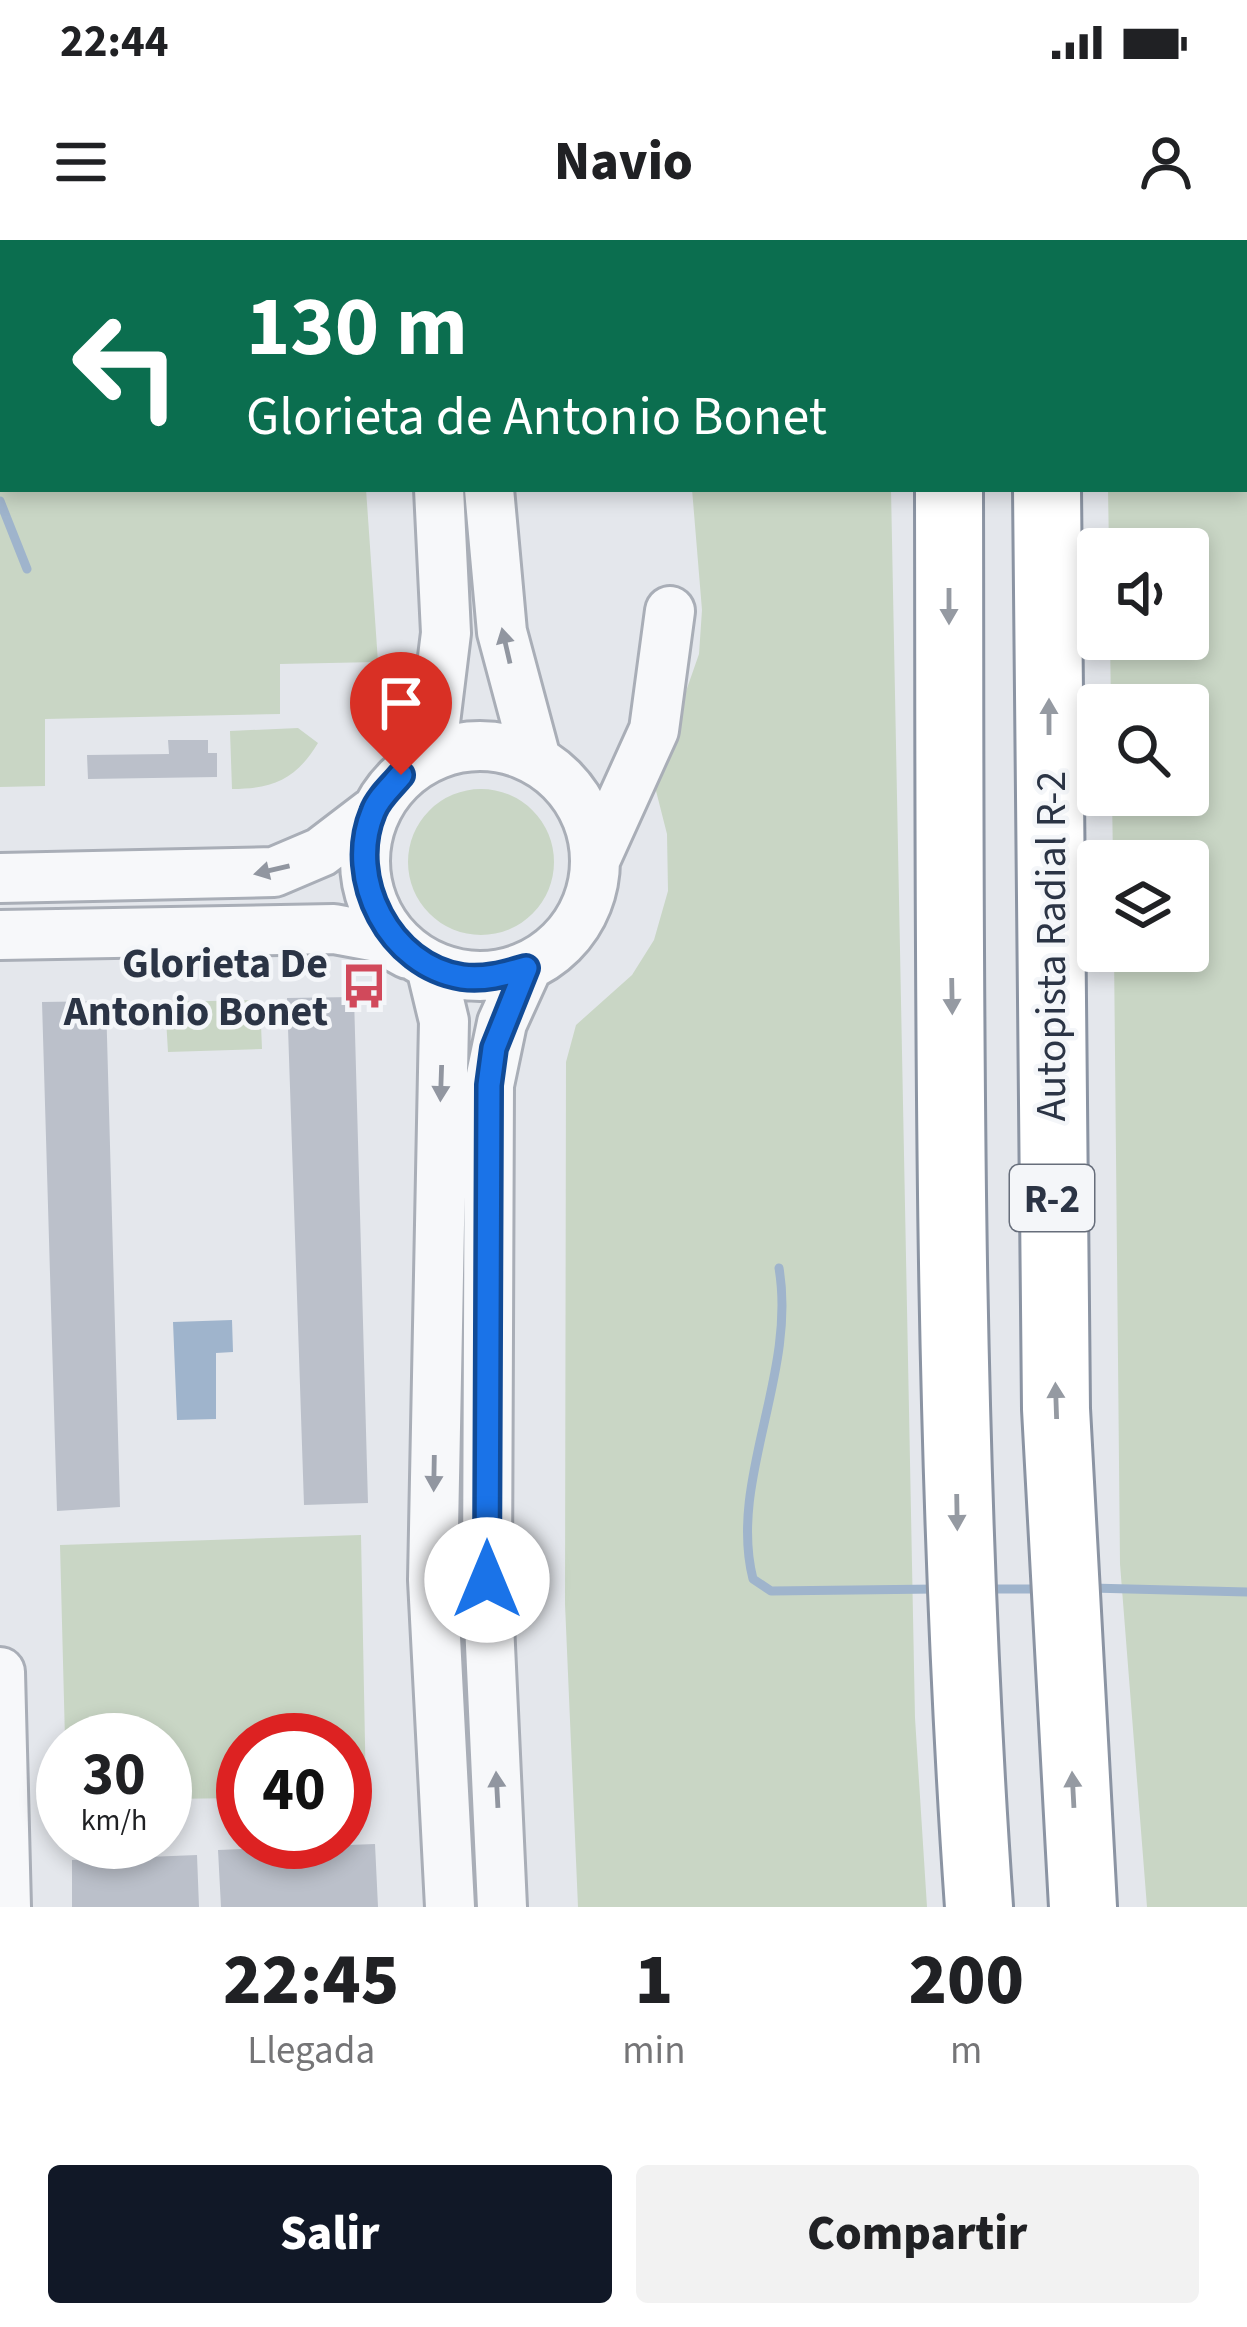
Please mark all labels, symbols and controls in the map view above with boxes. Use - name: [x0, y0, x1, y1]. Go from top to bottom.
- text: 22:44: [60, 10, 169, 74]
- text: Navio: [554, 124, 693, 201]
- icon: menu: [48, 129, 114, 195]
- icon: person: [1133, 129, 1199, 195]
- text: 130 m: [246, 268, 468, 388]
- icon: left: [48, 288, 204, 444]
- text: Glorieta de Antonio Bonet: [246, 379, 827, 456]
- map controls: [1077, 528, 1209, 972]
- button: sound: [1077, 528, 1209, 660]
- one-way arrow: [939, 588, 959, 626]
- one-way arrow: [496, 627, 515, 664]
- pin: [350, 652, 452, 775]
- icon: arrive: [368, 670, 434, 736]
- button: search: [1077, 684, 1209, 816]
- one-way arrow: [1039, 697, 1059, 735]
- street label: Autopista Radial R-2: [1022, 771, 1082, 1121]
- button: layers: [1077, 840, 1209, 972]
- one-way arrow: [253, 862, 291, 881]
- place label: Glorieta De Antonio Bonet: [63, 934, 328, 1042]
- bus stop icon: Glorieta De Antonio Bonet: [339, 961, 389, 1011]
- one-way arrow: [942, 978, 962, 1016]
- one-way arrow: [431, 1065, 450, 1103]
- road number: R-2: [1010, 1165, 1094, 1231]
- one-way arrow: [1046, 1381, 1065, 1419]
- one-way arrow: [425, 1455, 444, 1493]
- one-way arrow: [947, 1494, 966, 1532]
- position arrow: [424, 1517, 550, 1643]
- speed limit sign: 40: [216, 1713, 372, 1869]
- text: 30: [82, 1733, 146, 1818]
- one-way arrow: [487, 1770, 506, 1808]
- one-way arrow: [1063, 1770, 1082, 1808]
- text: km/h: [81, 1799, 147, 1842]
- text: 22:45: [223, 1929, 399, 2032]
- text: 1: [635, 1929, 673, 2032]
- text: 200: [909, 1929, 1024, 2032]
- text: Llegada: [247, 2023, 375, 2079]
- text: min: [622, 2023, 686, 2079]
- text: m: [950, 2023, 982, 2079]
- button: Salir: [48, 2165, 612, 2303]
- button: Compartir: [636, 2165, 1199, 2303]

